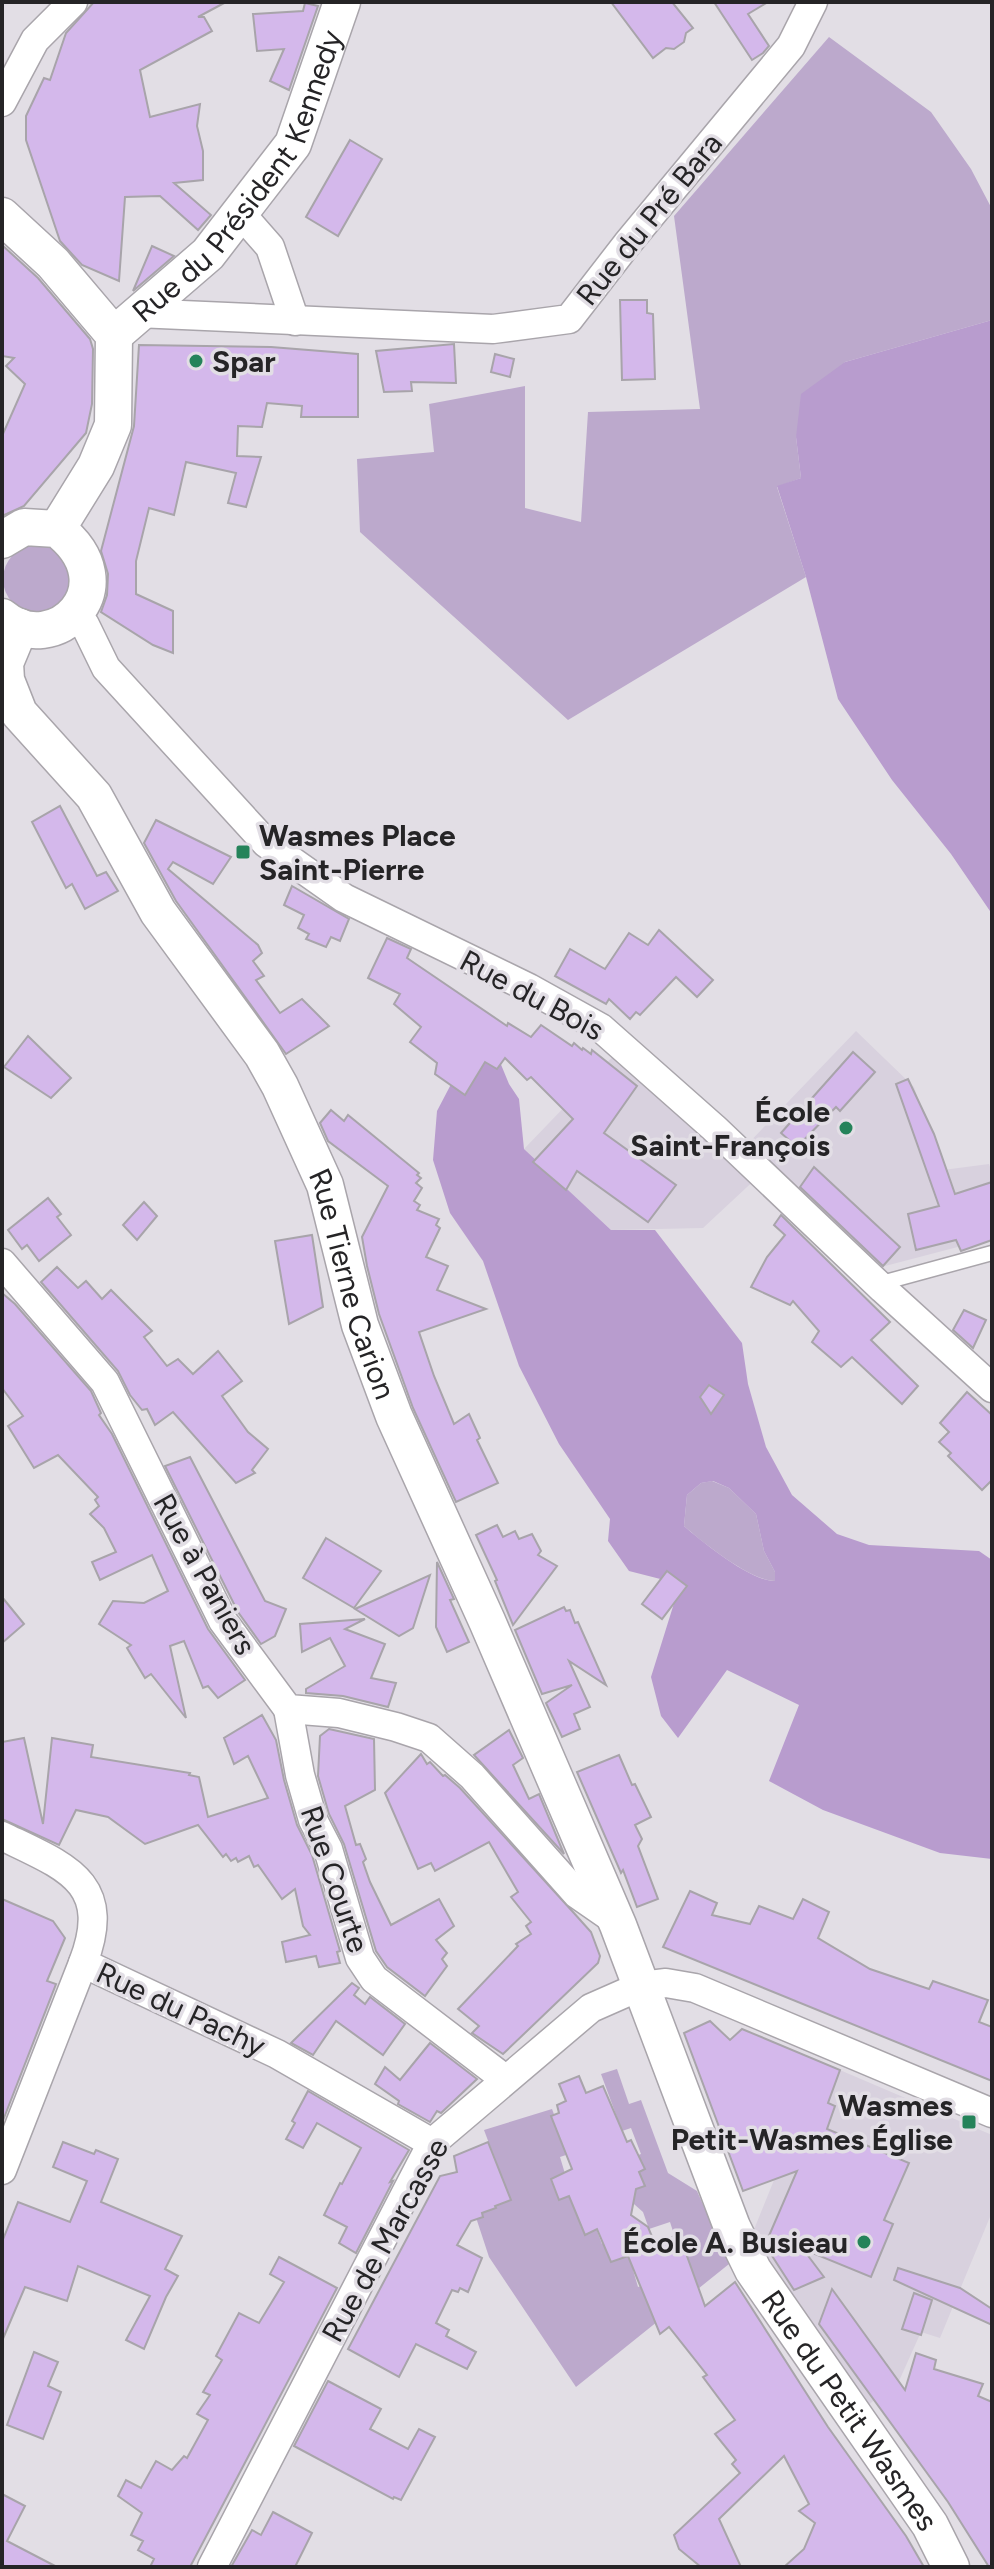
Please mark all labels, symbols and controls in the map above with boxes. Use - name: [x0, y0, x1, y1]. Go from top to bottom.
- street label: Rue du Président Kennedy: [124, 25, 350, 330]
- street label: Rue du Pré Bara: [568, 125, 730, 313]
- place label: Spar: [212, 343, 276, 380]
- marker: Spar: [187, 352, 205, 370]
- place label: Wasmes Place Saint-Pierre: [259, 817, 456, 888]
- marker: Wasmes Place Saint-Pierre: [234, 843, 252, 861]
- street label: Rue du Bois: [454, 942, 610, 1048]
- place label: École Saint-François: [630, 1093, 830, 1164]
- marker: École Saint-François: [837, 1119, 855, 1137]
- street label: Rue Tierne Carion: [301, 1162, 404, 1404]
- street label: Rue à Paniers: [146, 1487, 264, 1661]
- street label: Rue Courte: [293, 1801, 377, 1957]
- street label: Rue du Pachy: [91, 1954, 271, 2064]
- place label: Wasmes Petit-Wasmes Église: [671, 2087, 953, 2158]
- marker: Wasmes Petit-Wasmes Église: [960, 2113, 978, 2131]
- street label: Rue de Marcasse: [314, 2132, 456, 2348]
- place label: École A. Busieau: [622, 2224, 848, 2261]
- marker: École A. Busieau: [855, 2233, 873, 2251]
- street label: Rue du Petit Wasmes: [754, 2283, 946, 2537]

